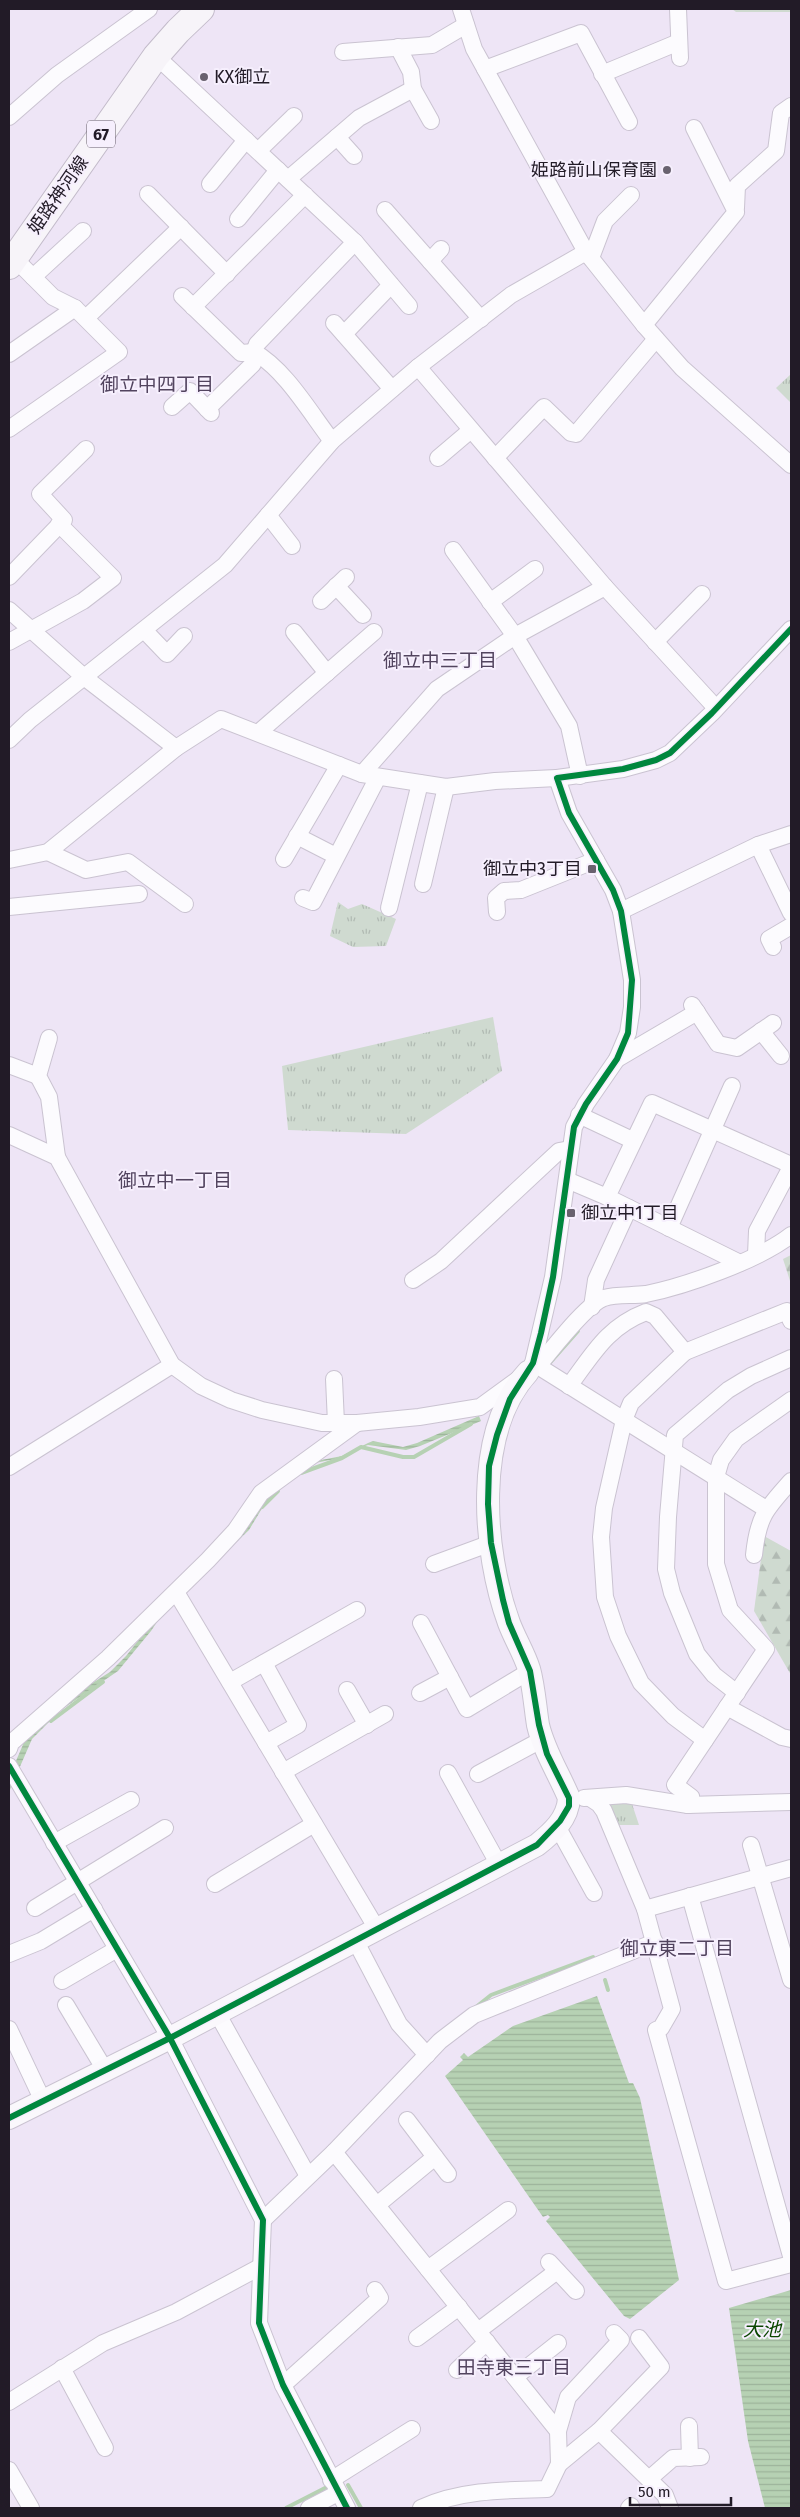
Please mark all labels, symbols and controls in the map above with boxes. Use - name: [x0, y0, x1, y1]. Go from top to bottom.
- place label: KX御立: [214, 66, 270, 88]
- marker: KX御立: [198, 71, 210, 83]
- road number: 67: [87, 120, 115, 148]
- street label: 姫路神河線: [23, 152, 93, 238]
- place label: 姫路前山保育園: [531, 159, 657, 181]
- marker: 姫路前山保育園: [661, 164, 673, 176]
- district label: 御立中四丁目: [100, 373, 214, 396]
- district label: 御立中三丁目: [383, 649, 497, 672]
- place label: 御立中3丁目: [483, 858, 582, 880]
- marker: 御立中3丁目: [586, 863, 598, 875]
- district label: 御立中一丁目: [118, 1169, 232, 1192]
- place label: 御立中1丁目: [581, 1202, 679, 1224]
- marker: 御立中1丁目: [565, 1207, 577, 1219]
- district label: 御立東二丁目: [620, 1937, 734, 1960]
- water label: 大池: [743, 2318, 783, 2341]
- district label: 田寺東三丁目: [457, 2356, 571, 2379]
- scale bar: [630, 2474, 731, 2506]
- text: 50 m: [638, 2483, 671, 2501]

